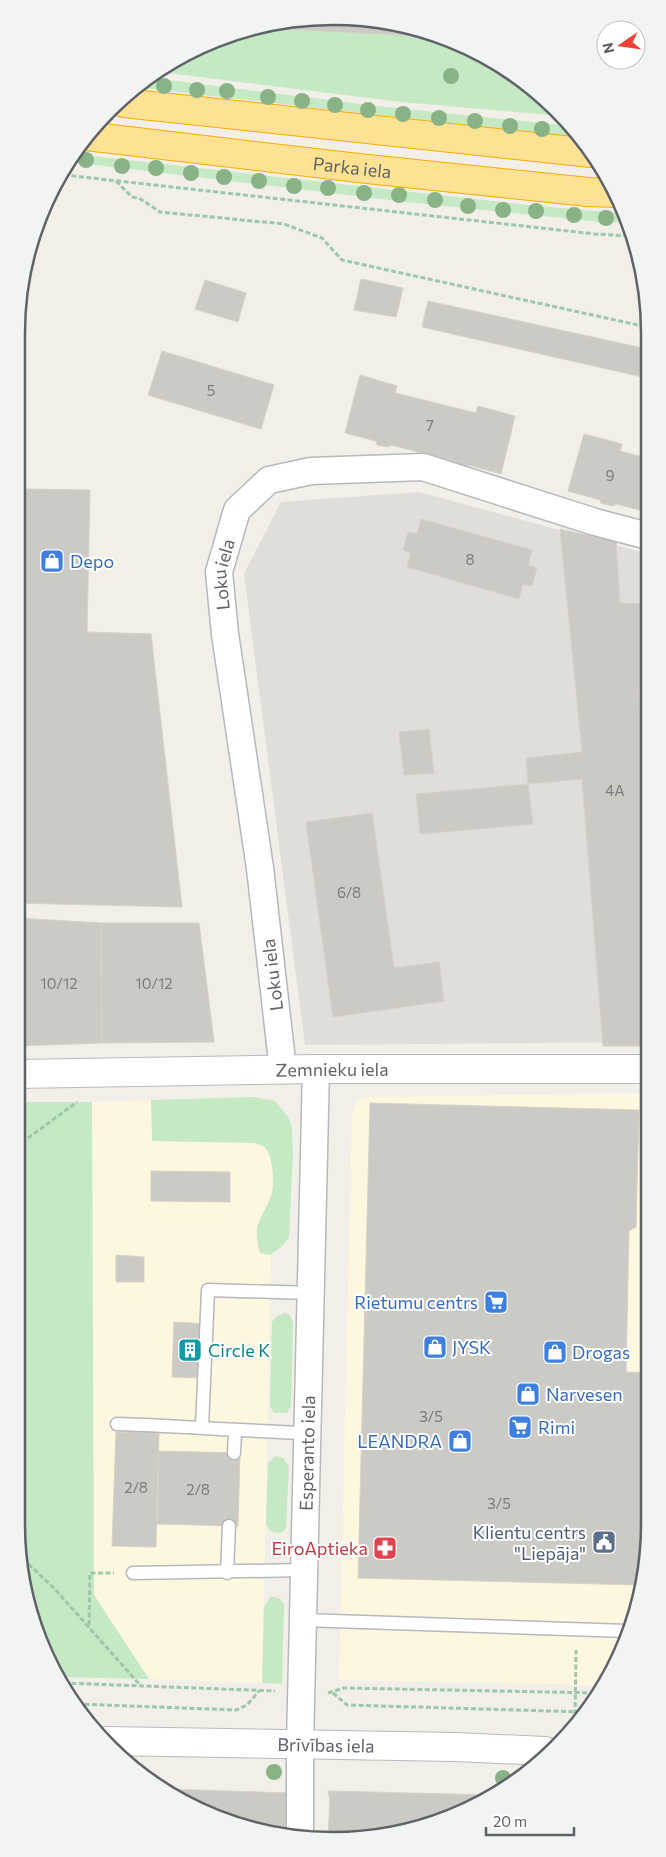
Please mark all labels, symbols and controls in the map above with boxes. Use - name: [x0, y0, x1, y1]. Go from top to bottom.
- north arrow: [596, 20, 646, 70]
- text: N: [598, 41, 617, 55]
- street label: Parka iela: [312, 152, 392, 182]
- house number: 5: [207, 381, 215, 399]
- house number: 7: [426, 416, 434, 434]
- house number: 9: [605, 466, 615, 484]
- street label: Loku iela: [208, 536, 239, 611]
- shop icon: Depo: [39, 548, 65, 574]
- place label: Depo: [70, 550, 114, 572]
- house number: 8: [465, 550, 475, 568]
- house number: 4A: [605, 781, 625, 799]
- house number: 6/8: [337, 883, 361, 901]
- street label: Loku iela: [257, 938, 287, 1012]
- house number: 10/12: [40, 974, 78, 992]
- house number: 10/12: [135, 974, 173, 992]
- street label: Zemnieku iela: [275, 1058, 389, 1081]
- supermarket icon: Rietumu centrs: [483, 1289, 509, 1315]
- place label: Rietumu centrs: [354, 1291, 478, 1313]
- shop icon: JYSK: [422, 1334, 448, 1360]
- place label: JYSK: [452, 1336, 491, 1358]
- building icon: Circle K: [177, 1337, 203, 1363]
- place label: Circle K: [208, 1339, 270, 1361]
- shop icon: Drogas: [542, 1339, 568, 1365]
- place label: Drogas: [572, 1341, 630, 1363]
- shop icon: Narvesen: [515, 1381, 541, 1407]
- place label: Narvesen: [546, 1383, 623, 1405]
- street label: Esperanto iela: [295, 1395, 319, 1511]
- house number: 3/5: [419, 1407, 443, 1425]
- supermarket icon: Rimi: [507, 1414, 533, 1440]
- place label: Rimi: [538, 1416, 575, 1438]
- shop icon: LEANDRA: [447, 1428, 473, 1454]
- place label: LEANDRA: [357, 1430, 442, 1452]
- house number: 2/8: [124, 1478, 148, 1496]
- house number: 2/8: [186, 1480, 210, 1498]
- house number: 3/5: [487, 1494, 511, 1512]
- place label: Klientu centrs "Liepāja": [473, 1521, 586, 1564]
- public building icon: Klientu centrs "Liepāja": [591, 1529, 617, 1555]
- pharmacy icon: EiroAptieka: [372, 1535, 398, 1561]
- place label: EiroAptieka: [271, 1537, 368, 1559]
- street label: Brīvības iela: [277, 1733, 375, 1757]
- scale bar: [486, 1804, 574, 1836]
- text: 20 m: [493, 1812, 527, 1830]

